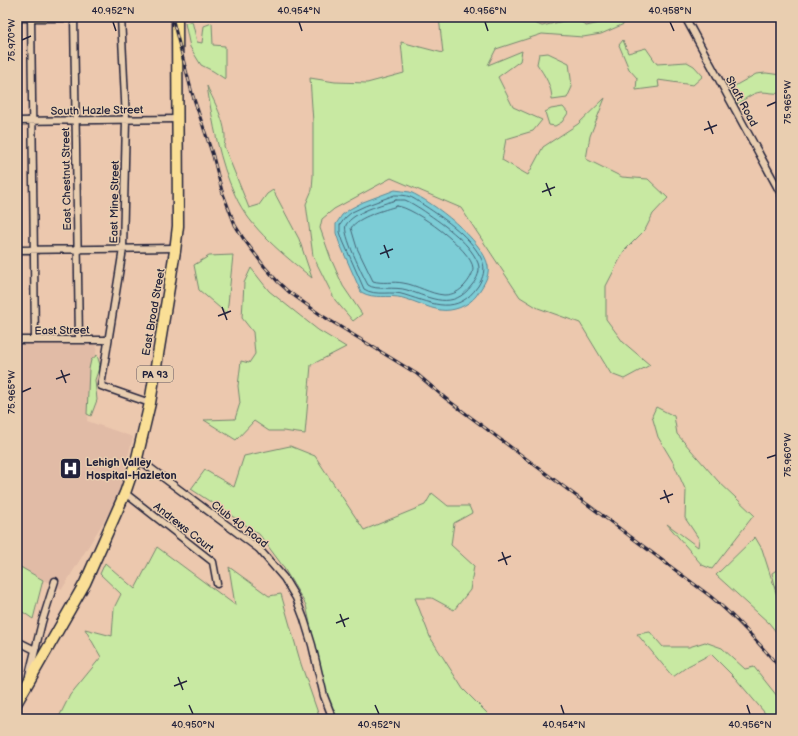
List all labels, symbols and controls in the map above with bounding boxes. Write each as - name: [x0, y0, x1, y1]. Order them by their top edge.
- text: 40.952°N: [91, 5, 135, 17]
- text: 40.954°N: [277, 5, 321, 17]
- text: 40.956°N: [463, 5, 507, 17]
- text: 40.958°N: [648, 5, 692, 17]
- text: 75.970°W: [6, 19, 18, 61]
- street label: Shaft Road: [723, 74, 760, 129]
- text: 75.965°W: [782, 80, 794, 124]
- street label: South Hazle Street: [51, 103, 144, 118]
- street label: East Chestnut Street: [59, 127, 74, 231]
- street label: East Mine Street: [107, 160, 122, 244]
- street label: East Broad Street: [139, 267, 168, 357]
- street label: East Street: [34, 324, 90, 337]
- road number: PA 93: [137, 366, 173, 382]
- text: 75.965°W: [6, 370, 18, 414]
- text: 75.960°W: [782, 433, 794, 477]
- hospital icon: Lehigh Valley Hospital-Hazleton: [58, 455, 84, 481]
- place label: Lehigh Valley Hospital-Hazleton: [86, 456, 177, 482]
- street label: Club 40 Road: [209, 498, 271, 551]
- street label: Andrews Court: [151, 500, 217, 555]
- text: 40.950°N: [171, 719, 215, 731]
- text: 40.952°N: [357, 719, 401, 731]
- text: 40.954°N: [542, 719, 586, 731]
- text: 40.956°N: [728, 719, 772, 731]

